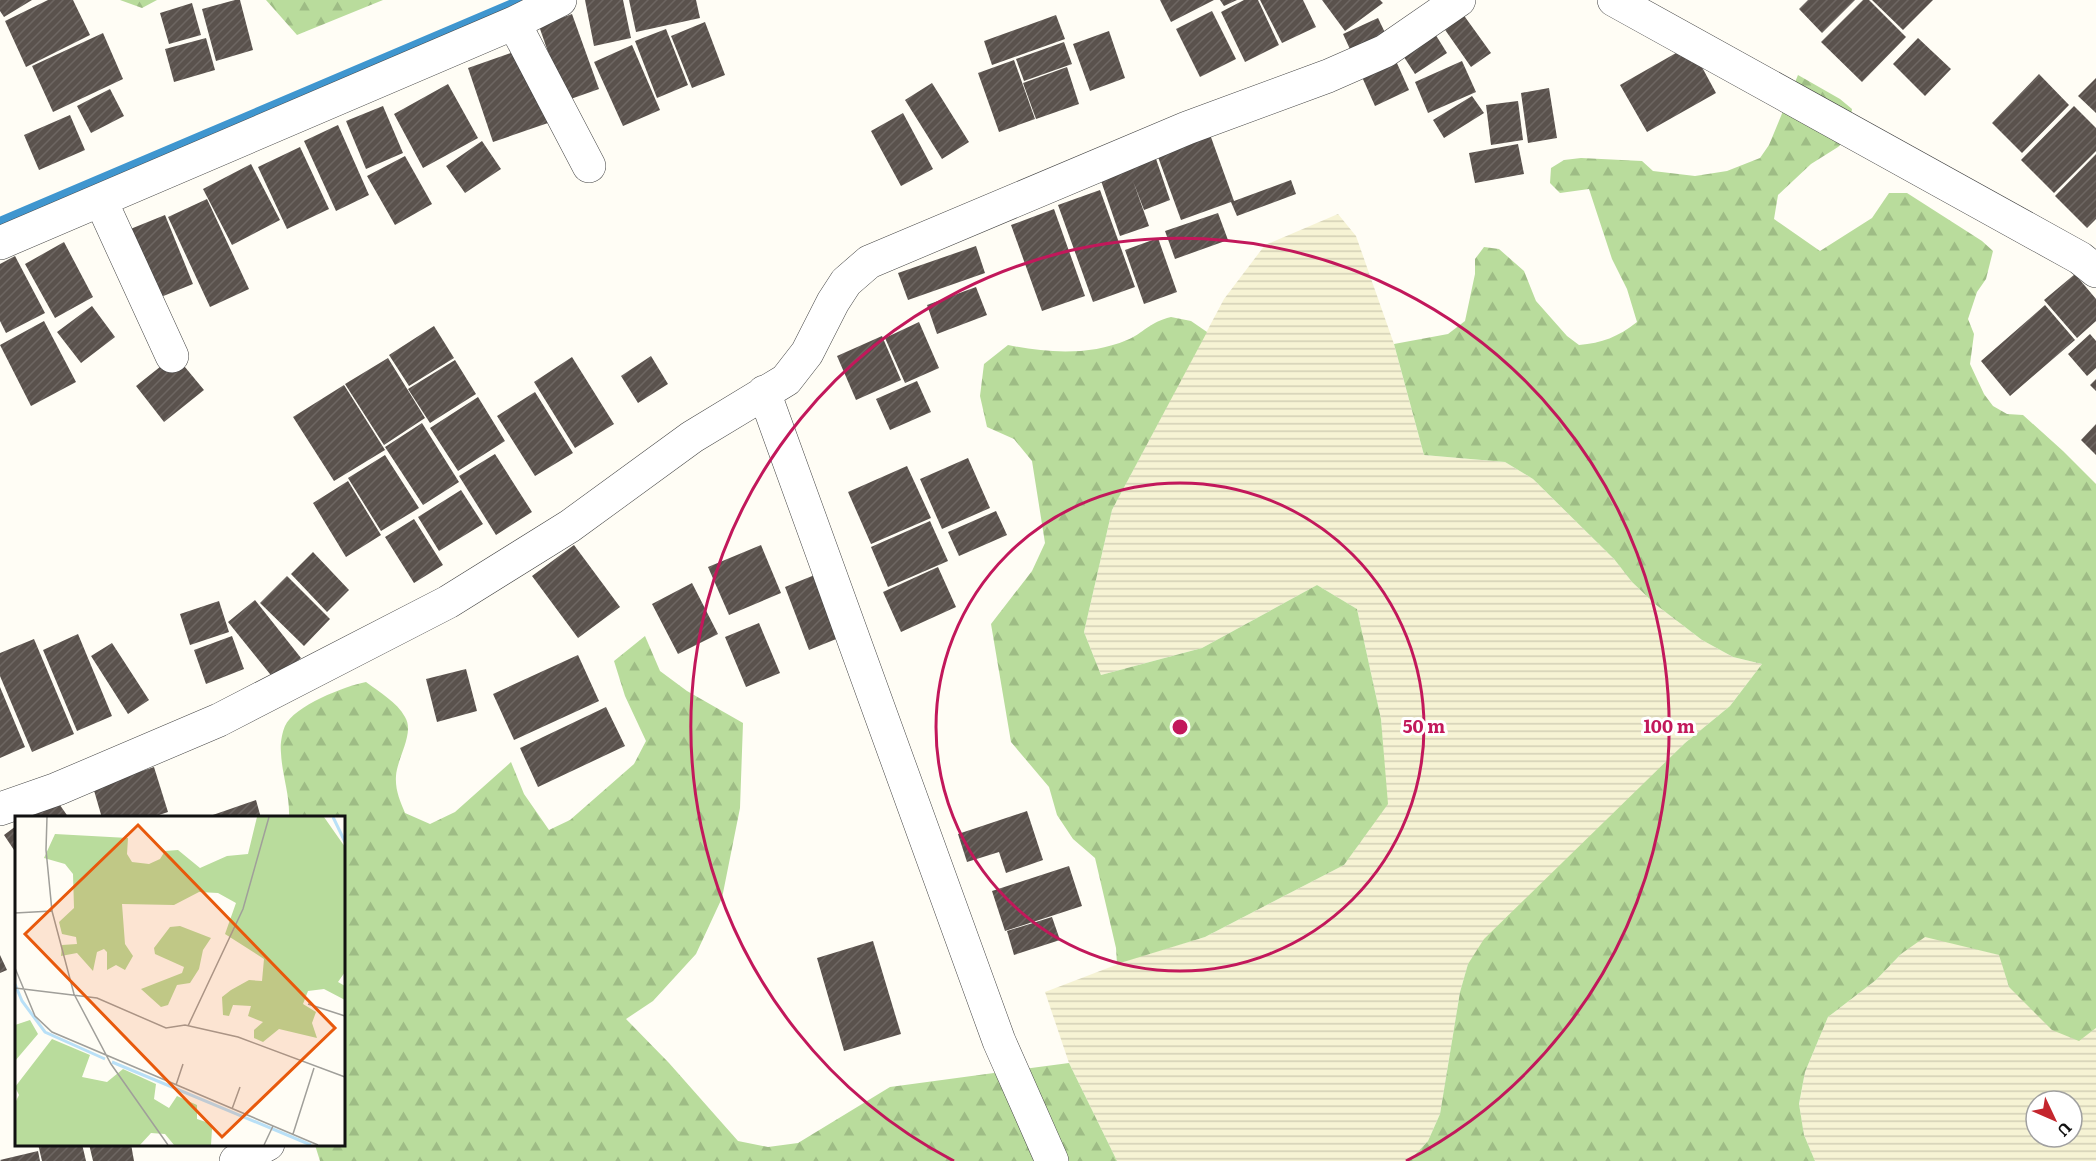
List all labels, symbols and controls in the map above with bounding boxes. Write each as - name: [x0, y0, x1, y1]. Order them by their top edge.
- text: 50 m: [1403, 712, 1445, 739]
- text: 100 m: [1643, 712, 1695, 739]
- centre of rings: [1170, 717, 1190, 737]
- inset map: [15, 816, 345, 1146]
- north arrow: [2024, 1089, 2084, 1149]
- text: U: [2052, 1117, 2079, 1143]

